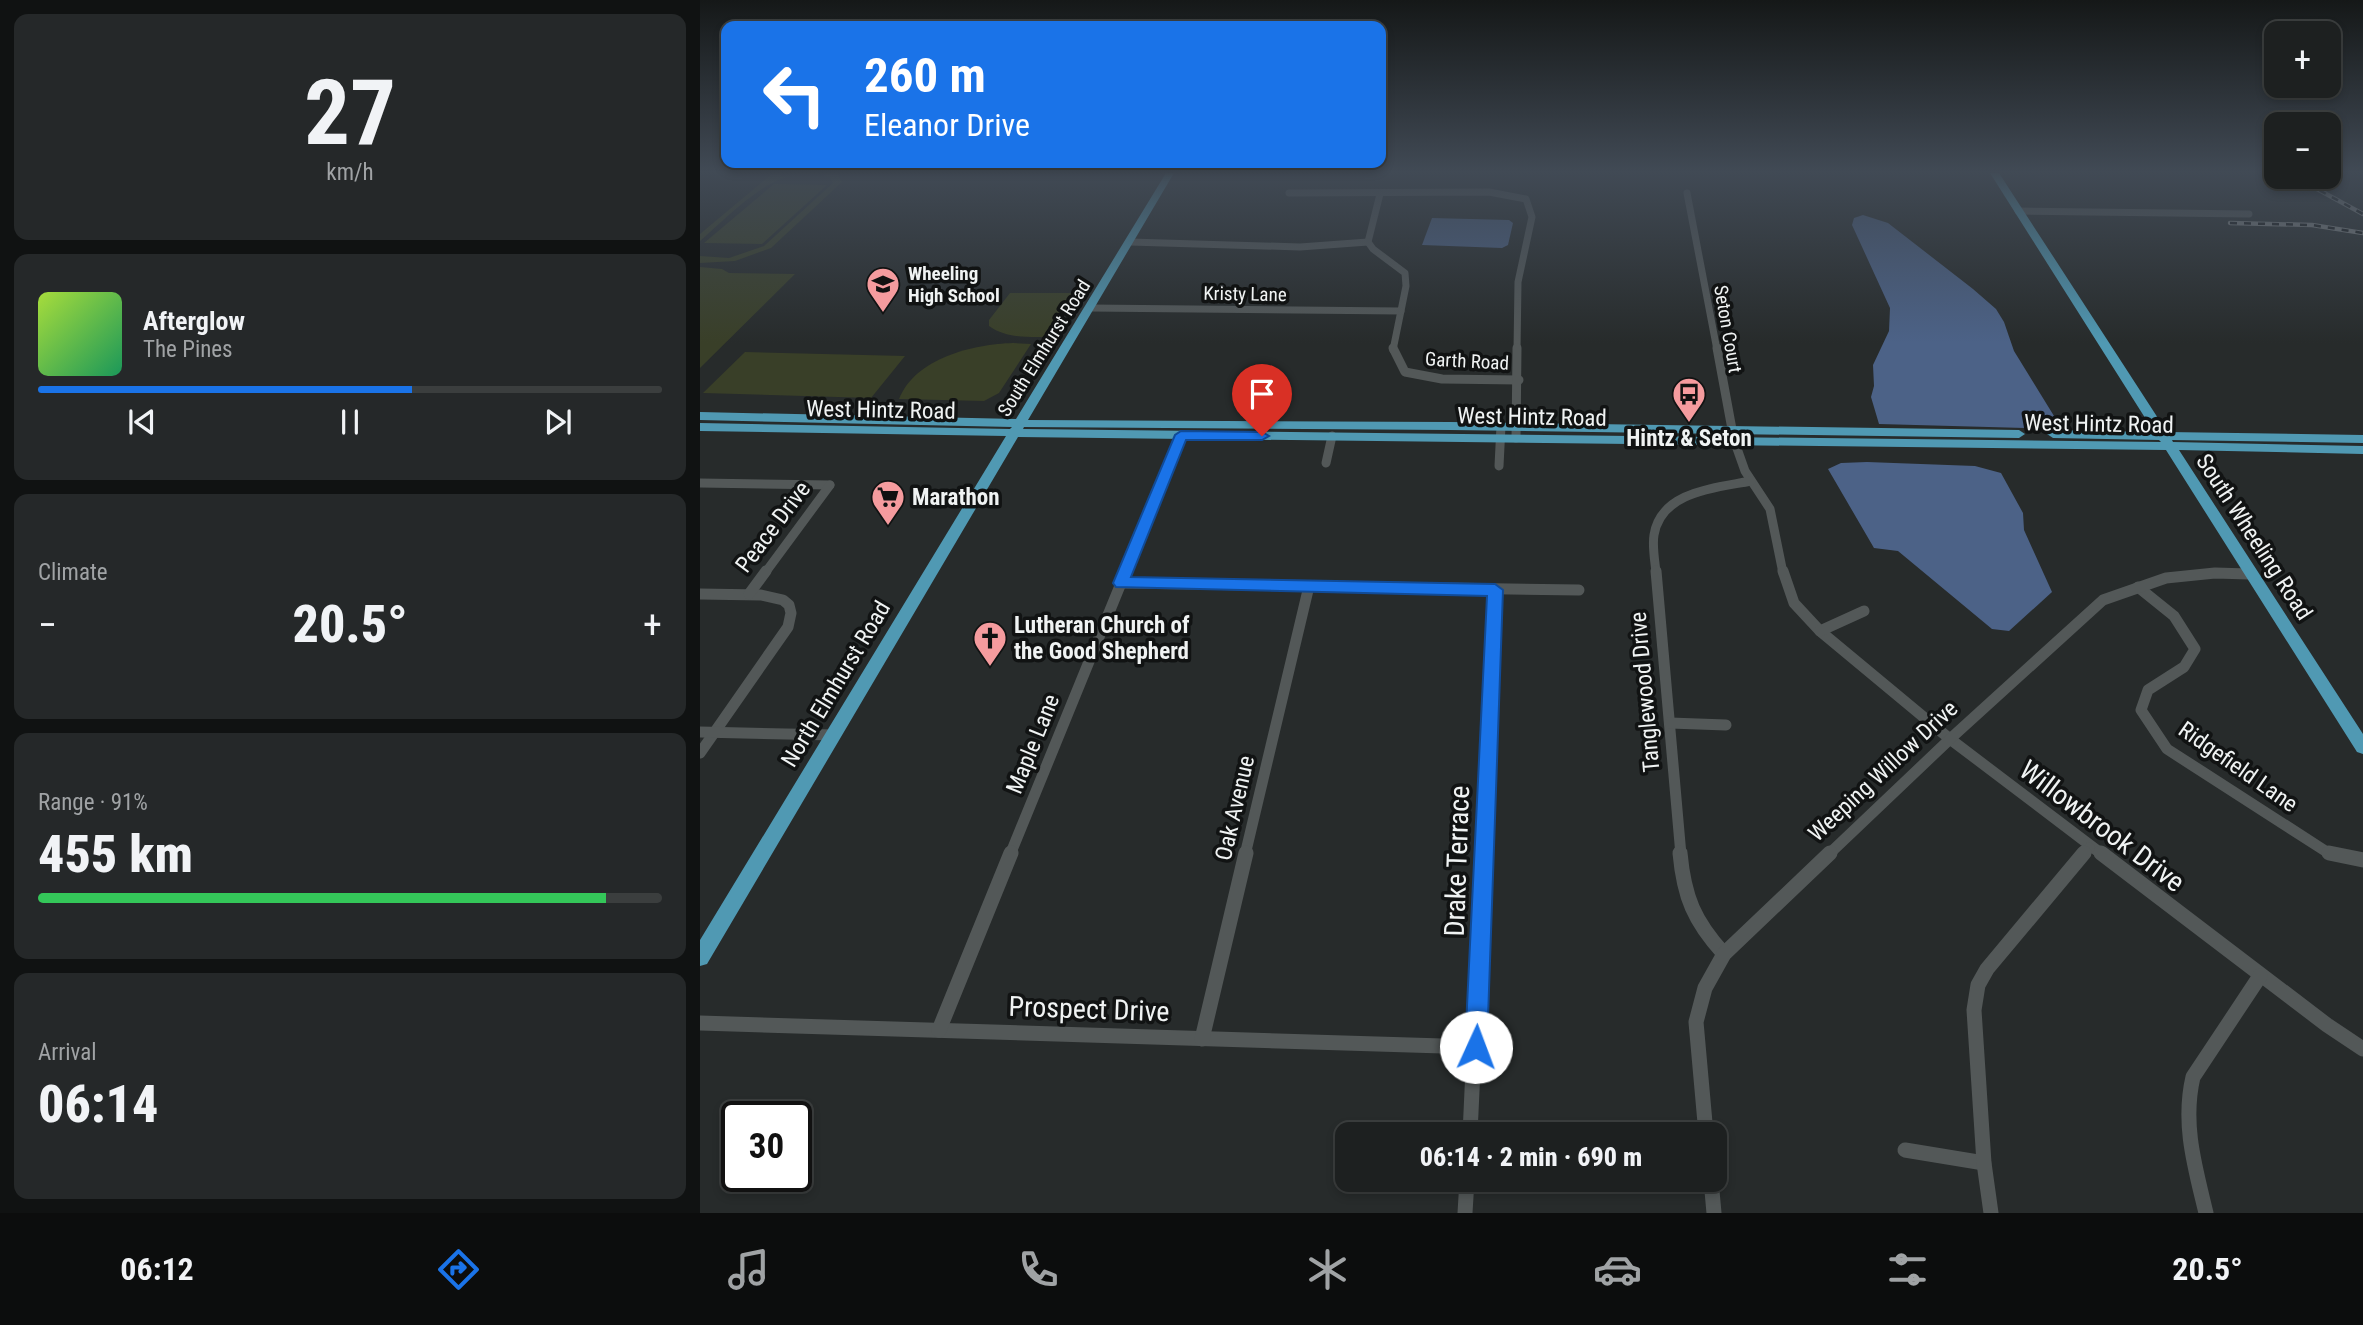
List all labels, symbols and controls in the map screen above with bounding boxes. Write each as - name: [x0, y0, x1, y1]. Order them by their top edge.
- map controls: [2264, 21, 2341, 189]
- button: +: [2264, 21, 2341, 98]
- text: 260 m: [864, 47, 986, 104]
- icon: left: [749, 49, 840, 140]
- text: 27: [304, 60, 396, 166]
- text: Eleanor Drive: [864, 106, 1030, 144]
- button: −: [2264, 112, 2341, 189]
- text: km/h: [326, 159, 374, 186]
- place label: Wheeling High School: [908, 262, 1000, 307]
- school or university icon: Wheeling High School: [864, 265, 902, 314]
- street label: South Elmhurst Road: [993, 275, 1095, 421]
- street label: Kristy Lane: [1203, 282, 1287, 306]
- street label: Seton Court: [1709, 283, 1747, 375]
- text: Afterglow: [143, 306, 245, 336]
- text: The Pines: [143, 336, 233, 363]
- street label: Garth Road: [1425, 347, 1509, 375]
- pin: [1232, 364, 1292, 436]
- icon: arrive: [1243, 375, 1281, 413]
- bus stop icon: Hintz & Seton: [1670, 375, 1708, 424]
- street label: West Hintz Road: [806, 395, 956, 425]
- street label: West Hintz Road: [1457, 402, 1607, 432]
- icon: previous: [123, 403, 161, 441]
- icon: pause: [331, 403, 369, 441]
- icon: next: [539, 403, 577, 441]
- street label: West Hintz Road: [2024, 409, 2174, 439]
- place label: Hintz & Seton: [1626, 425, 1752, 452]
- street label: South Wheeling Road: [2190, 449, 2318, 625]
- street label: Peace Drive: [730, 476, 816, 578]
- supermarket icon: Marathon: [869, 478, 907, 527]
- place label: Marathon: [912, 484, 1000, 511]
- text: Climate: [38, 559, 108, 586]
- text: 20.5°: [292, 594, 408, 655]
- street label: North Elmhurst Road: [776, 596, 896, 772]
- text: −: [38, 603, 57, 647]
- text: +: [643, 603, 662, 647]
- street label: Tanglewood Drive: [1625, 611, 1665, 773]
- place label: Lutheran Church of the Good Shepherd: [1014, 612, 1190, 665]
- church icon: Lutheran Church of the Good Shepherd: [971, 619, 1009, 668]
- street label: Maple Lane: [1001, 690, 1065, 798]
- street label: Weeping Willow Drive: [1803, 695, 1963, 847]
- street label: Ridgefield Lane: [2173, 716, 2303, 818]
- street label: Oak Avenue: [1210, 753, 1260, 863]
- street label: Willowbrook Drive: [2013, 753, 2191, 899]
- street label: Drake Terrace: [1438, 785, 1476, 937]
- text: Range · 91%: [38, 789, 148, 816]
- text: 455 km: [38, 824, 193, 885]
- street label: Prospect Drive: [1008, 990, 1170, 1028]
- position arrow: [1439, 1010, 1513, 1084]
- text: Arrival: [38, 1039, 97, 1066]
- text: 06:14: [38, 1074, 158, 1135]
- speed limit sign: 30: [721, 1101, 812, 1192]
- text: 06:14 · 2 min · 690 m: [1420, 1142, 1642, 1172]
- icon: directions: [434, 1245, 483, 1294]
- icon: music: [724, 1245, 773, 1294]
- icon: phone: [1014, 1245, 1063, 1294]
- icon: climate: [1303, 1245, 1352, 1294]
- icon: car: [1593, 1245, 1642, 1294]
- icon: filters: [1883, 1245, 1932, 1294]
- text: 06:12: [120, 1250, 194, 1288]
- text: 20.5°: [2172, 1250, 2243, 1288]

